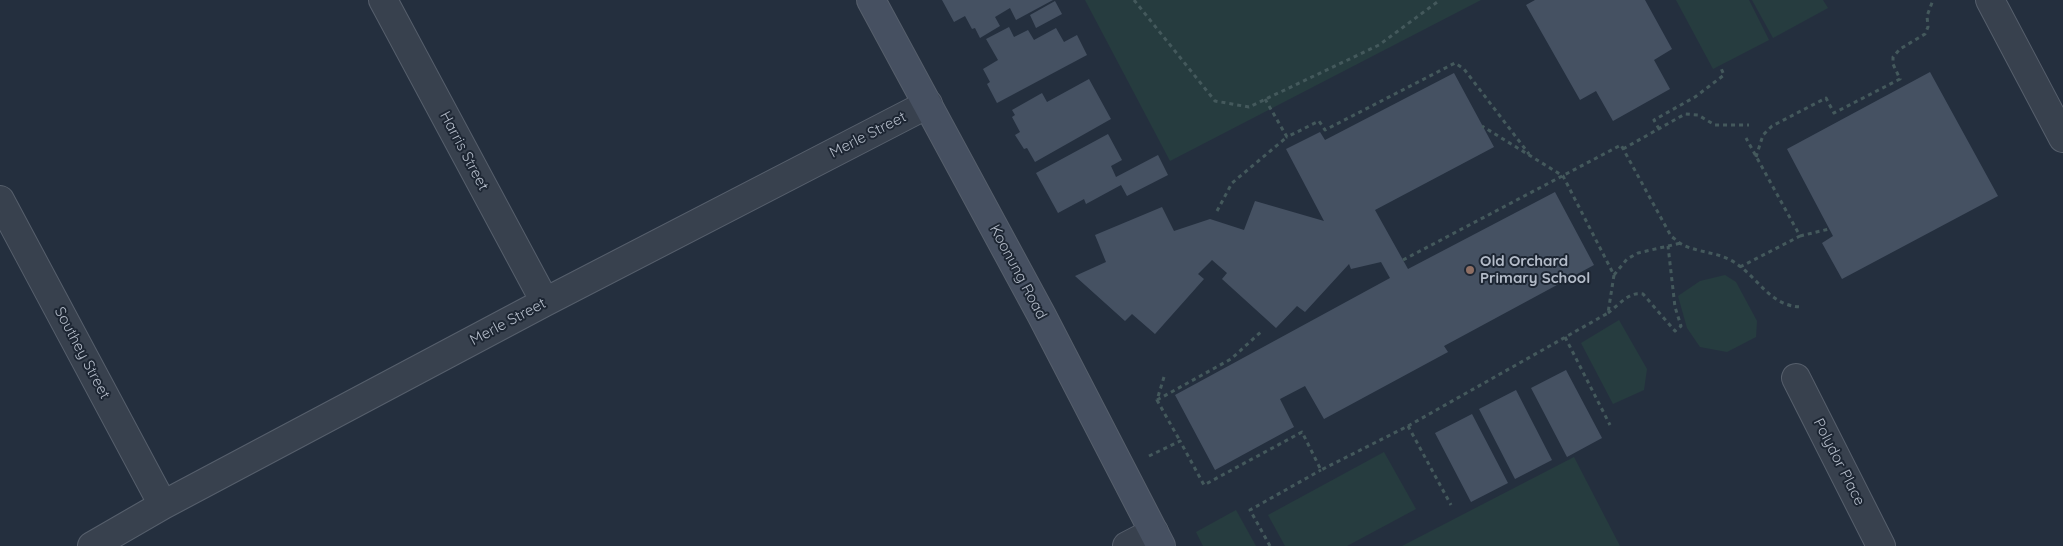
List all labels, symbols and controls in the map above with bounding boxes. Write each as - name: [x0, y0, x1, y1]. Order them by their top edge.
- street label: Harris Street: [436, 108, 492, 194]
- street label: Merle Street: [827, 108, 909, 162]
- street label: Koonung Road: [986, 222, 1050, 322]
- place label: Old Orchard Primary School: [1480, 252, 1590, 287]
- marker: Old Orchard Primary School: [1464, 264, 1476, 276]
- street label: Merle Street: [467, 294, 549, 350]
- street label: Southey Street: [50, 304, 114, 402]
- street label: Polydor Place: [1809, 415, 1869, 509]

